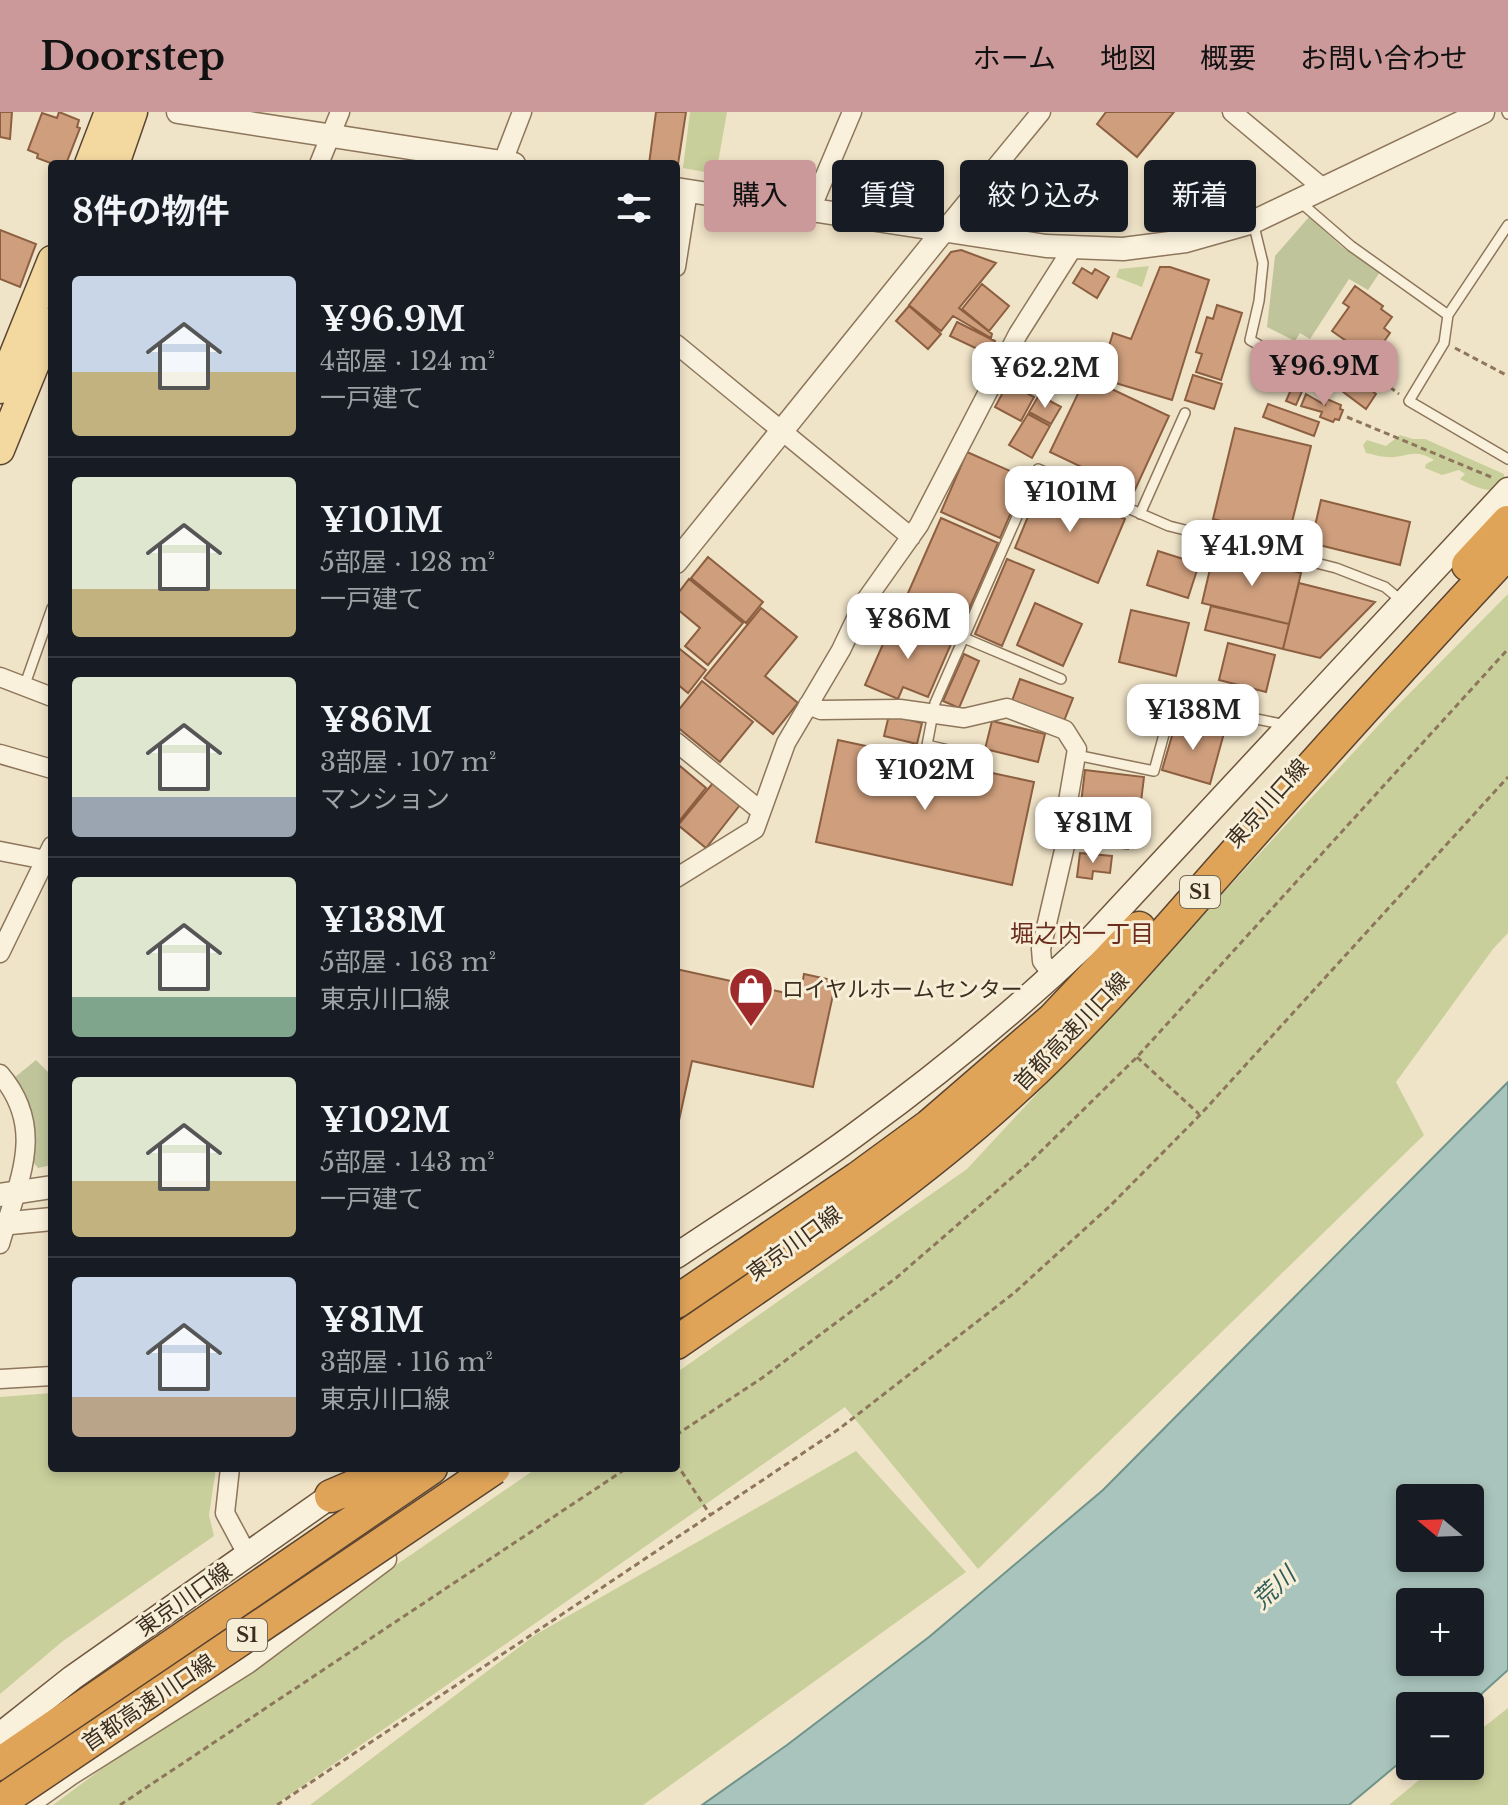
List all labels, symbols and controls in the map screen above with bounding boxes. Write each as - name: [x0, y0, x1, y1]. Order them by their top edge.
- text: Doorstep: [40, 33, 225, 80]
- text: ホーム: [973, 41, 1056, 76]
- text: 地図: [1100, 41, 1156, 76]
- text: 概要: [1200, 41, 1256, 76]
- text: お問い合わせ: [1300, 41, 1468, 76]
- chip: 購入: [704, 160, 816, 232]
- chip: 賃貸: [832, 160, 944, 232]
- chip: 絞り込み: [960, 160, 1128, 232]
- chip: 新着: [1144, 160, 1256, 232]
- icon: filters: [612, 186, 656, 230]
- text: 8件の物件: [72, 190, 230, 232]
- text: ¥96.9M: [320, 298, 465, 340]
- icon: home: [136, 308, 232, 404]
- pin: ¥96.9M: [1259, 340, 1389, 408]
- pin: ¥62.2M: [980, 342, 1110, 410]
- text: 4部屋 · 124 m²: [320, 345, 495, 377]
- text: ¥96.9M: [1268, 350, 1380, 382]
- text: ¥62.2M: [990, 352, 1100, 384]
- text: 一戸建て: [320, 382, 424, 414]
- pin: ¥101M: [1014, 466, 1126, 534]
- text: ¥101M: [1023, 476, 1117, 508]
- text: ¥101M: [320, 499, 443, 541]
- icon: home: [136, 509, 232, 605]
- pin: ¥41.9M: [1187, 520, 1317, 588]
- text: ¥41.9M: [1200, 530, 1304, 562]
- text: 5部屋 · 128 m²: [320, 546, 495, 578]
- text: 一戸建て: [320, 583, 424, 615]
- pin: ¥86M: [861, 593, 955, 661]
- text: ¥86M: [865, 603, 951, 635]
- pin: ¥138M: [1137, 684, 1249, 752]
- text: ¥138M: [1145, 694, 1241, 726]
- text: ¥86M: [320, 699, 432, 741]
- icon: home: [136, 709, 232, 805]
- pin: ¥102M: [869, 744, 981, 812]
- text: 3部屋 · 107 m²: [320, 746, 496, 778]
- street label: 東京川口線: [1221, 753, 1314, 853]
- text: ¥102M: [875, 754, 975, 786]
- text: マンション: [320, 783, 450, 815]
- pin: ¥81M: [1046, 797, 1140, 865]
- text: ¥81M: [1053, 807, 1133, 839]
- road number: S1: [1180, 876, 1220, 908]
- text: ¥138M: [320, 899, 446, 941]
- icon: home: [136, 909, 232, 1005]
- district label: 堀之内一丁目: [1010, 919, 1154, 948]
- text: 5部屋 · 163 m²: [320, 946, 496, 978]
- shop icon: ロイヤルホームセンター: [727, 965, 775, 1028]
- street label: 首都高速川口線: [1008, 967, 1135, 1096]
- place label: ロイヤルホームセンター: [782, 976, 1023, 1003]
- text: 東京川口線: [320, 983, 450, 1015]
- text: ¥102M: [320, 1099, 451, 1141]
- icon: home: [136, 1109, 232, 1205]
- text: 5部屋 · 143 m²: [320, 1146, 495, 1178]
- text: 一戸建て: [320, 1183, 424, 1215]
- street label: 東京川口線: [742, 1200, 847, 1287]
- text: ¥81M: [320, 1299, 424, 1341]
- icon: home: [136, 1309, 232, 1405]
- text: 3部屋 · 116 m²: [320, 1346, 493, 1378]
- text: 東京川口線: [320, 1383, 450, 1415]
- north arrow: [1396, 1484, 1484, 1572]
- map controls: [1396, 1484, 1484, 1780]
- street label: 東京川口線: [131, 1557, 237, 1642]
- water label: 荒川: [1246, 1559, 1303, 1615]
- button: +: [1396, 1588, 1484, 1676]
- road number: S1: [227, 1619, 267, 1651]
- street label: 首都高速川口線: [77, 1648, 220, 1757]
- button: −: [1396, 1692, 1484, 1780]

